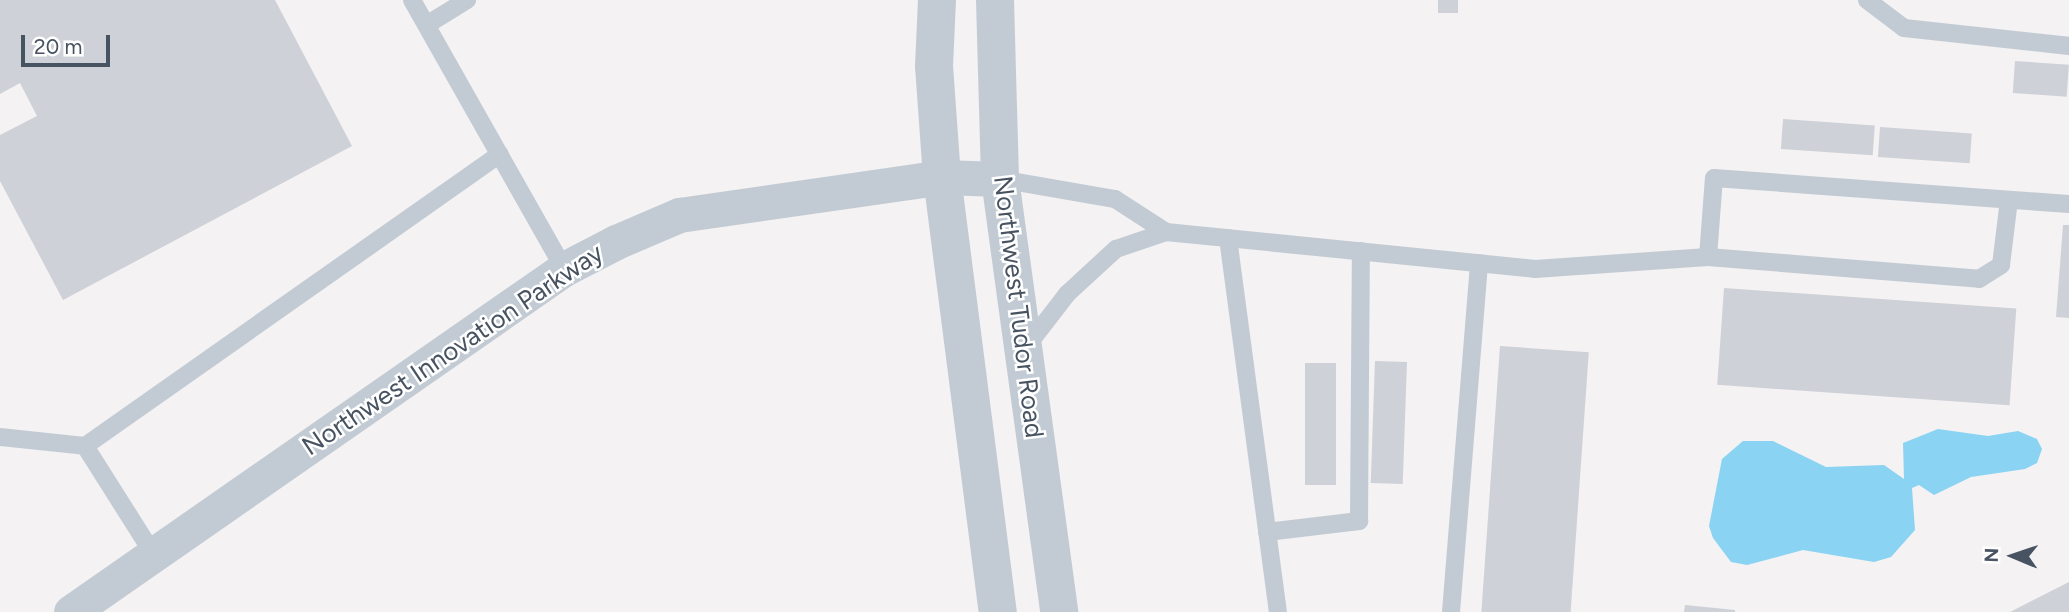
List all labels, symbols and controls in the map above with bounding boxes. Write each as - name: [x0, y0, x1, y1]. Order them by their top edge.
- scale bar: [24, 21, 114, 65]
- text: 20 m: [34, 34, 82, 59]
- street label: Northwest Tudor Road: [986, 174, 1050, 440]
- street label: Northwest Innovation Parkway: [297, 237, 609, 463]
- north arrow: [1978, 521, 2048, 591]
- text: N: [1980, 548, 2003, 563]

